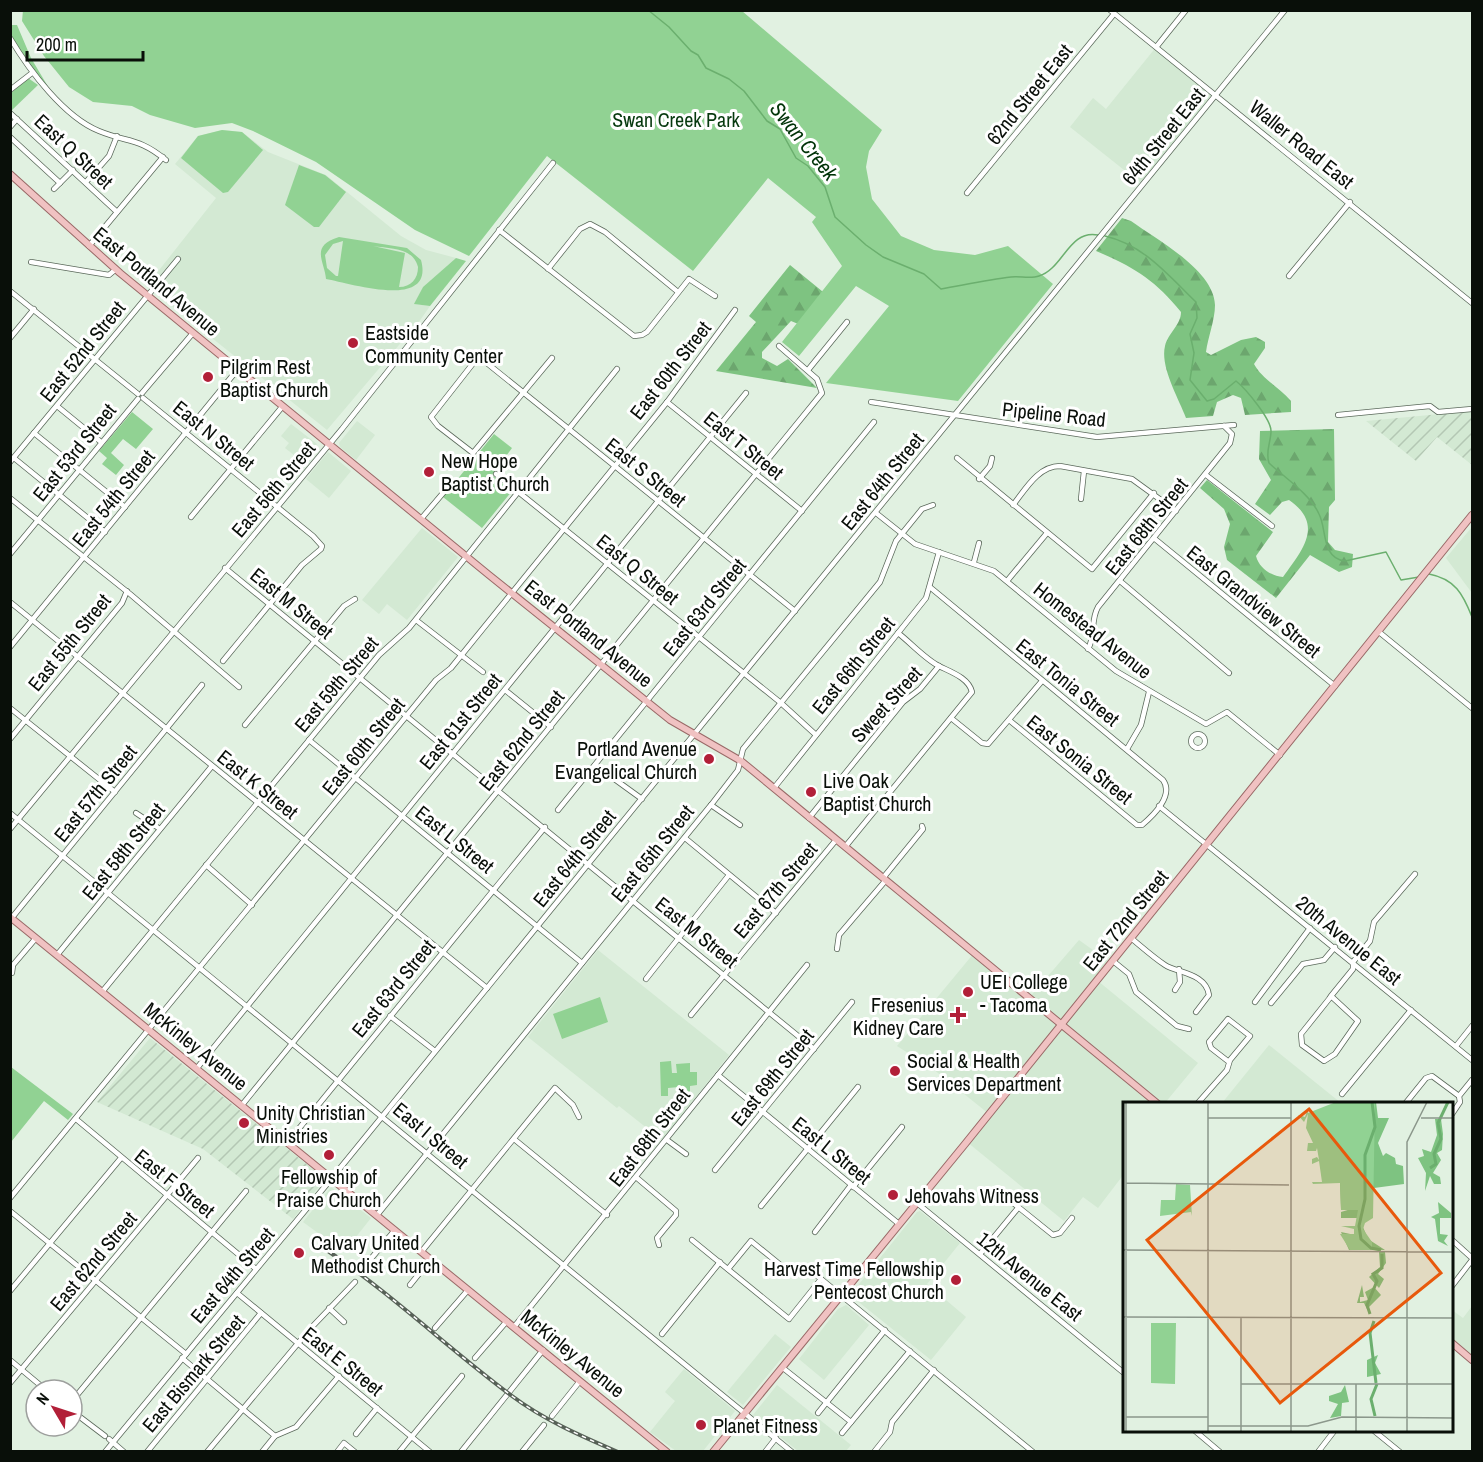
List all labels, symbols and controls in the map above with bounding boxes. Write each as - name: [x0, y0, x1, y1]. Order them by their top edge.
- scale bar: [27, 24, 142, 62]
- text: 200 m: [36, 32, 77, 57]
- street label: 62nd Street East: [980, 38, 1078, 150]
- street label: 64th Street East: [1115, 81, 1211, 190]
- street label: Waller Road East: [1244, 94, 1360, 195]
- water label: Swan Creek: [763, 95, 846, 188]
- park label: Swan Creek Park: [612, 106, 741, 133]
- street label: East Q Street: [29, 108, 120, 195]
- street label: East Portland Avenue: [88, 220, 226, 342]
- street label: East 52nd Street: [33, 295, 131, 407]
- street label: East 60th Street: [623, 315, 717, 425]
- place label: Eastside Community Center: [365, 319, 503, 369]
- marker: Eastside Community Center: [346, 336, 360, 350]
- place label: Pilgrim Rest Baptist Church: [220, 353, 328, 403]
- marker: Pilgrim Rest Baptist Church: [201, 370, 215, 384]
- street label: East N Street: [168, 394, 261, 476]
- street label: Pipeline Road: [1001, 395, 1107, 433]
- street label: East 53rd Street: [26, 397, 122, 507]
- street label: East T Street: [699, 405, 790, 486]
- street label: East 64th Street: [834, 426, 930, 535]
- street label: East S Street: [600, 431, 692, 513]
- street label: East 56th Street: [225, 435, 321, 543]
- street label: East 54th Street: [65, 443, 161, 552]
- place label: New Hope Baptist Church: [441, 447, 549, 497]
- marker: New Hope Baptist Church: [422, 465, 436, 479]
- street label: East 68th Street: [1098, 471, 1194, 580]
- street label: East Q Street: [591, 528, 685, 611]
- street label: East Grandview Street: [1181, 539, 1327, 664]
- street label: East 63rd Street: [656, 552, 752, 662]
- street label: East M Street: [245, 561, 339, 645]
- street label: East Portland Avenue: [519, 573, 659, 693]
- street label: Homestead Avenue: [1028, 575, 1158, 685]
- street label: East 55th Street: [21, 587, 117, 696]
- street label: East 66th Street: [805, 610, 901, 719]
- street label: East 59th Street: [288, 630, 384, 738]
- street label: East Tonia Street: [1011, 632, 1126, 732]
- street label: Sweet Street: [845, 660, 928, 748]
- street label: East 61st Street: [413, 667, 507, 775]
- street label: East 62nd Street: [472, 684, 570, 796]
- street label: East 60th Street: [315, 691, 411, 800]
- street label: East Sonia Street: [1022, 708, 1139, 810]
- place label: Portland Avenue Evangelical Church: [555, 735, 697, 785]
- street label: East 57th Street: [47, 738, 143, 847]
- street label: East K Street: [212, 743, 304, 825]
- marker: Portland Avenue Evangelical Church: [702, 752, 716, 766]
- place label: Live Oak Baptist Church: [823, 767, 931, 817]
- marker: Live Oak Baptist Church: [804, 785, 818, 799]
- street label: East 58th Street: [75, 796, 171, 905]
- street label: East 65th Street: [604, 798, 700, 907]
- street label: East L Street: [410, 799, 500, 879]
- street label: East 64th Street: [526, 803, 622, 912]
- street label: East 67th Street: [727, 836, 823, 944]
- street label: East 72nd Street: [1076, 864, 1174, 976]
- street label: 20th Avenue East: [1291, 889, 1408, 991]
- street label: East M Street: [650, 890, 744, 974]
- street label: East 63rd Street: [345, 933, 441, 1043]
- place label: UEI College - Tacoma: [980, 968, 1068, 1018]
- marker: UEI College - Tacoma: [961, 985, 975, 999]
- place label: Fresenius Kidney Care: [853, 991, 944, 1041]
- street label: McKinley Avenue: [138, 996, 254, 1096]
- marker: Fresenius Kidney Care: [949, 1006, 967, 1024]
- street label: East 69th Street: [724, 1022, 820, 1131]
- place label: Social & Health Services Department: [907, 1047, 1061, 1097]
- marker: Social & Health Services Department: [888, 1064, 902, 1078]
- street label: East 68th Street: [602, 1082, 696, 1192]
- street label: East I Street: [388, 1096, 475, 1175]
- place label: Unity Christian Ministries: [256, 1099, 365, 1149]
- inset map: [1123, 1102, 1453, 1432]
- street label: East L Street: [787, 1110, 877, 1190]
- marker: Unity Christian Ministries: [237, 1116, 251, 1130]
- street label: East F Street: [129, 1142, 221, 1224]
- marker: Fellowship of Praise Church: [322, 1148, 336, 1162]
- place label: Fellowship of Praise Church: [277, 1163, 381, 1213]
- place label: Jehovahs Witness: [905, 1182, 1039, 1209]
- marker: Jehovahs Witness: [886, 1188, 900, 1202]
- street label: East 62nd Street: [43, 1205, 143, 1316]
- street label: East 64th Street: [184, 1221, 280, 1329]
- street label: 12th Avenue East: [972, 1225, 1089, 1327]
- place label: Calvary United Methodist Church: [311, 1229, 440, 1279]
- marker: Calvary United Methodist Church: [292, 1246, 306, 1260]
- place label: Harvest Time Fellowship Pentecost Church: [764, 1255, 944, 1305]
- marker: Harvest Time Fellowship Pentecost Church: [949, 1273, 963, 1287]
- street label: McKinley Avenue: [515, 1303, 631, 1403]
- street label: East Bismark Street: [136, 1308, 250, 1438]
- street label: East E Street: [297, 1320, 389, 1402]
- north arrow: [24, 1378, 84, 1438]
- text: N: [31, 1388, 54, 1409]
- place label: Planet Fitness: [713, 1412, 818, 1439]
- marker: Planet Fitness: [694, 1418, 708, 1432]

